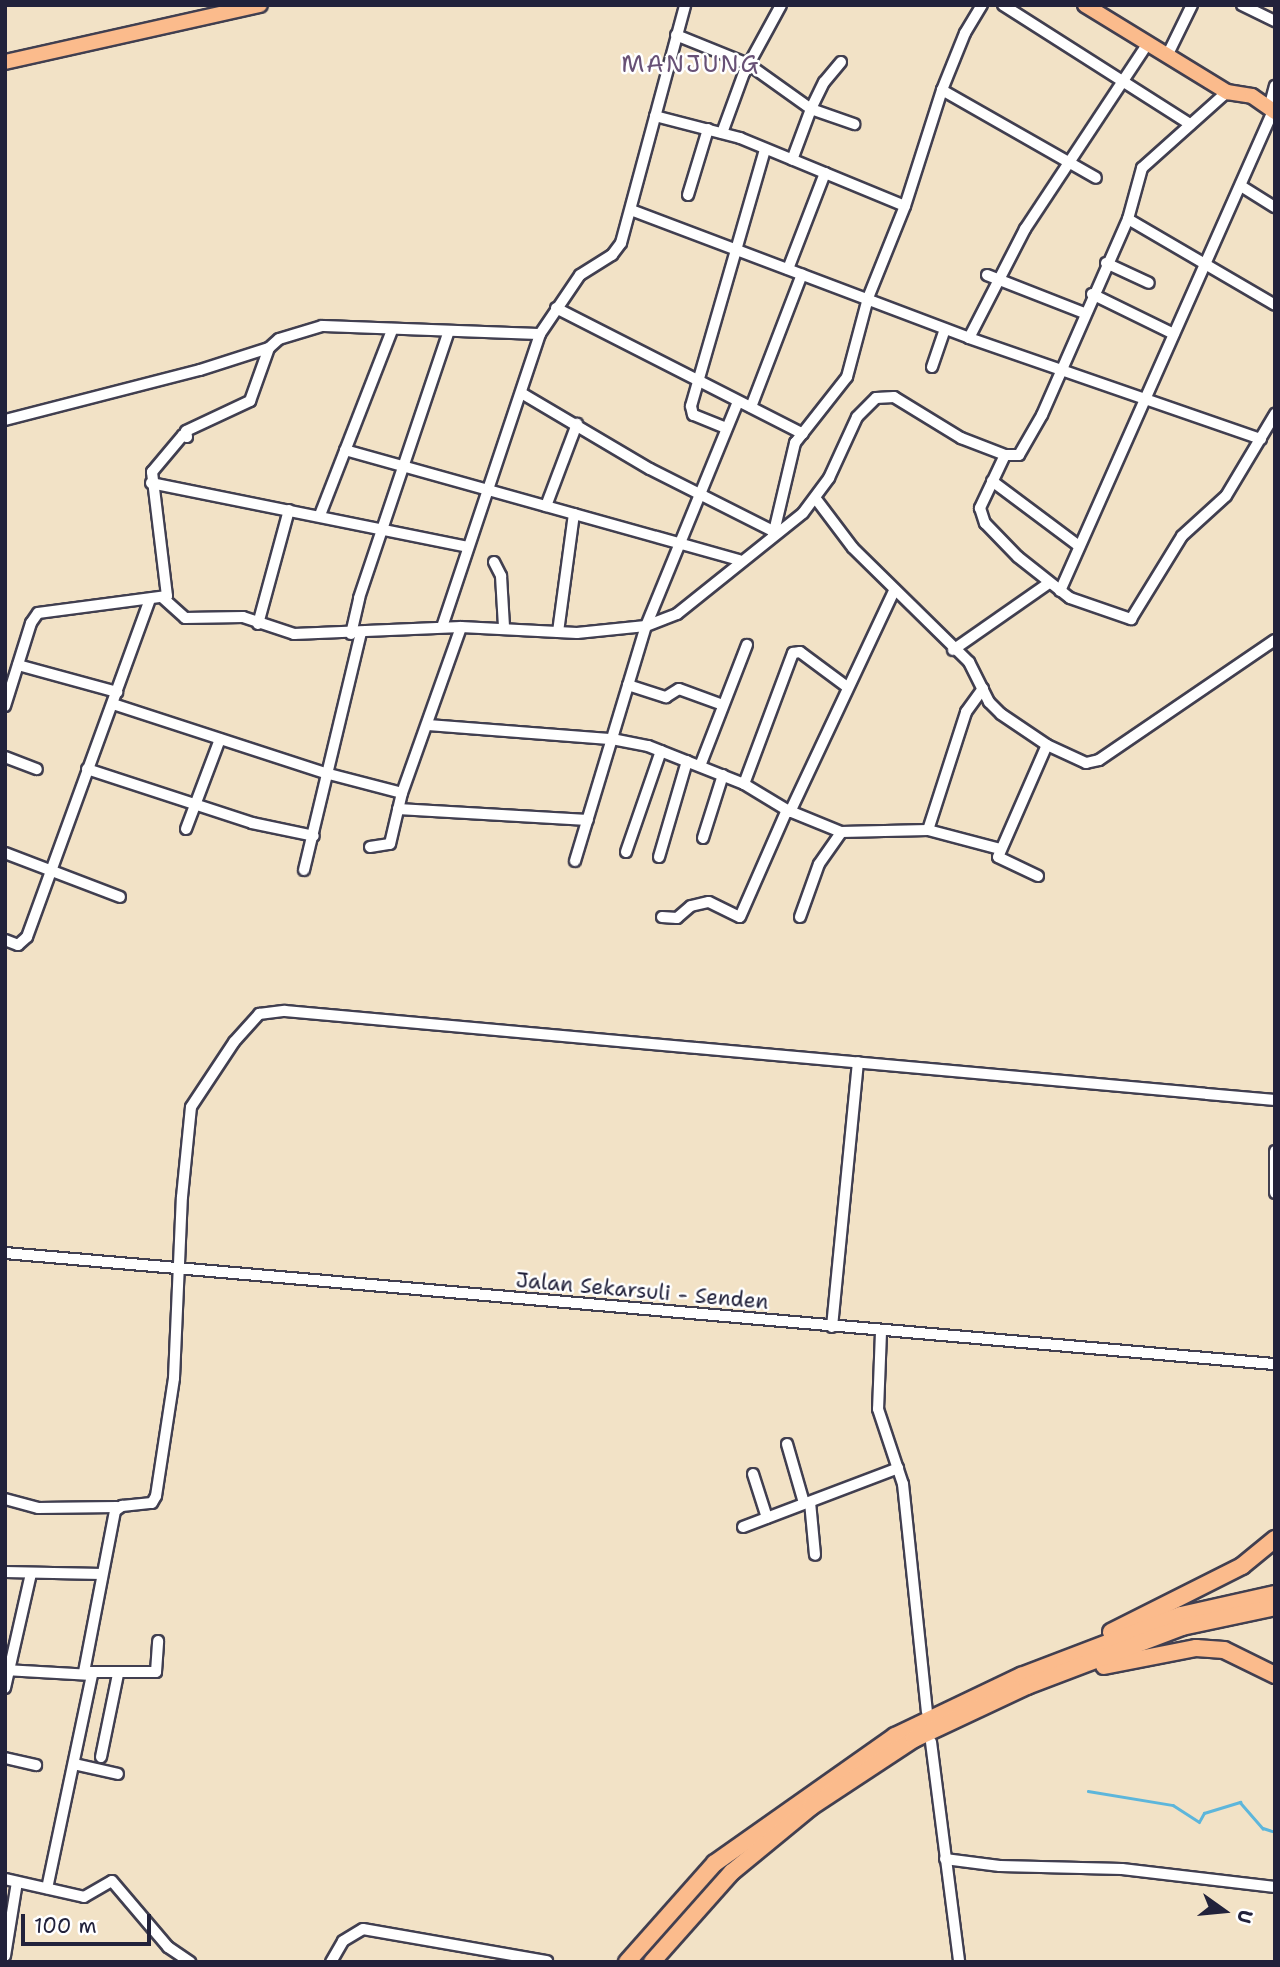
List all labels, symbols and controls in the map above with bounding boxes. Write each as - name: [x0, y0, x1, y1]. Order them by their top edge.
- district label: MANJUNG: [622, 51, 760, 79]
- street label: Jalan Sekarsuli - Senden: [515, 1267, 769, 1315]
- north arrow: [1189, 1876, 1259, 1946]
- scale bar: [24, 1900, 154, 1944]
- text: U: [1231, 1907, 1259, 1926]
- text: 100 m: [34, 1912, 97, 1940]

